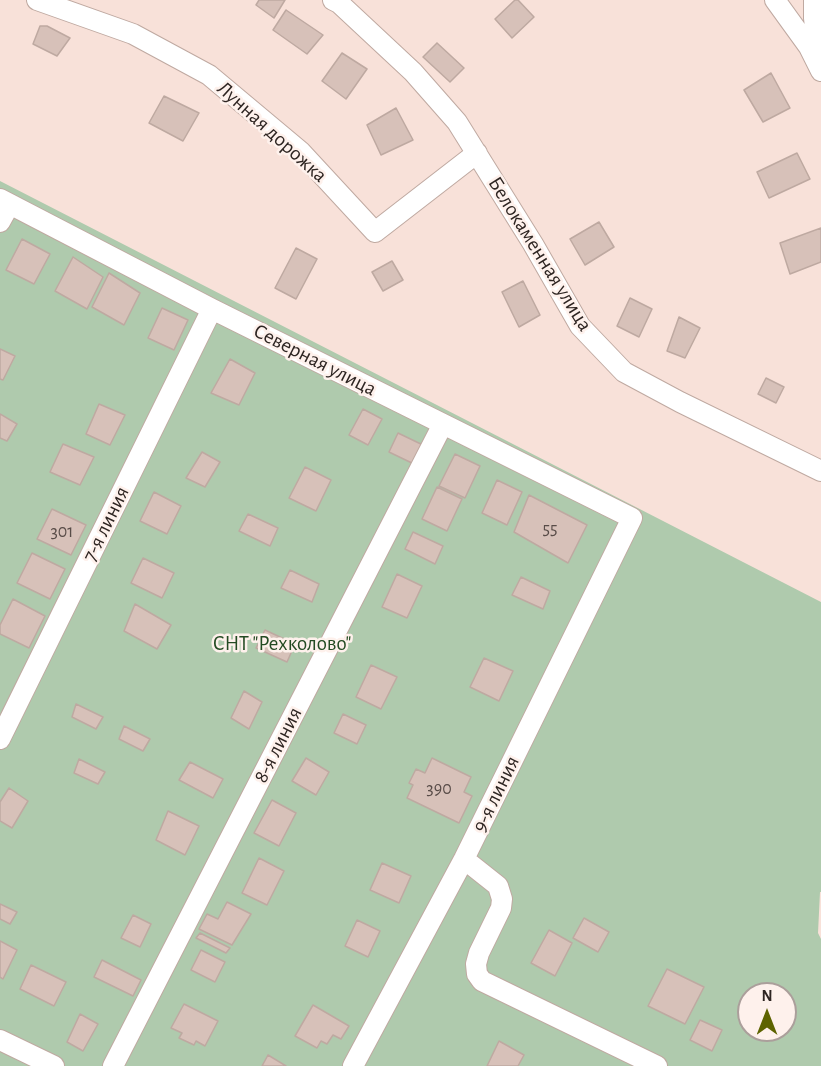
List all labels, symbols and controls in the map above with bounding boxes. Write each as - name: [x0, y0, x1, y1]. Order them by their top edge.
- street label: Лунная дорожка: [212, 76, 332, 188]
- street label: Белокаменная улица: [482, 172, 598, 336]
- street label: Северная улица: [249, 318, 381, 402]
- street label: 7-я линия: [77, 482, 135, 566]
- house number: 55: [542, 518, 558, 540]
- house number: 301: [50, 521, 74, 543]
- park label: СНТ "Рехколово": [213, 631, 351, 657]
- street label: 8-я линия: [248, 703, 308, 787]
- street label: 9-я линия: [467, 752, 525, 836]
- house number: 390: [426, 778, 452, 800]
- north arrow: [737, 982, 797, 1042]
- text: N: [761, 988, 773, 1004]

